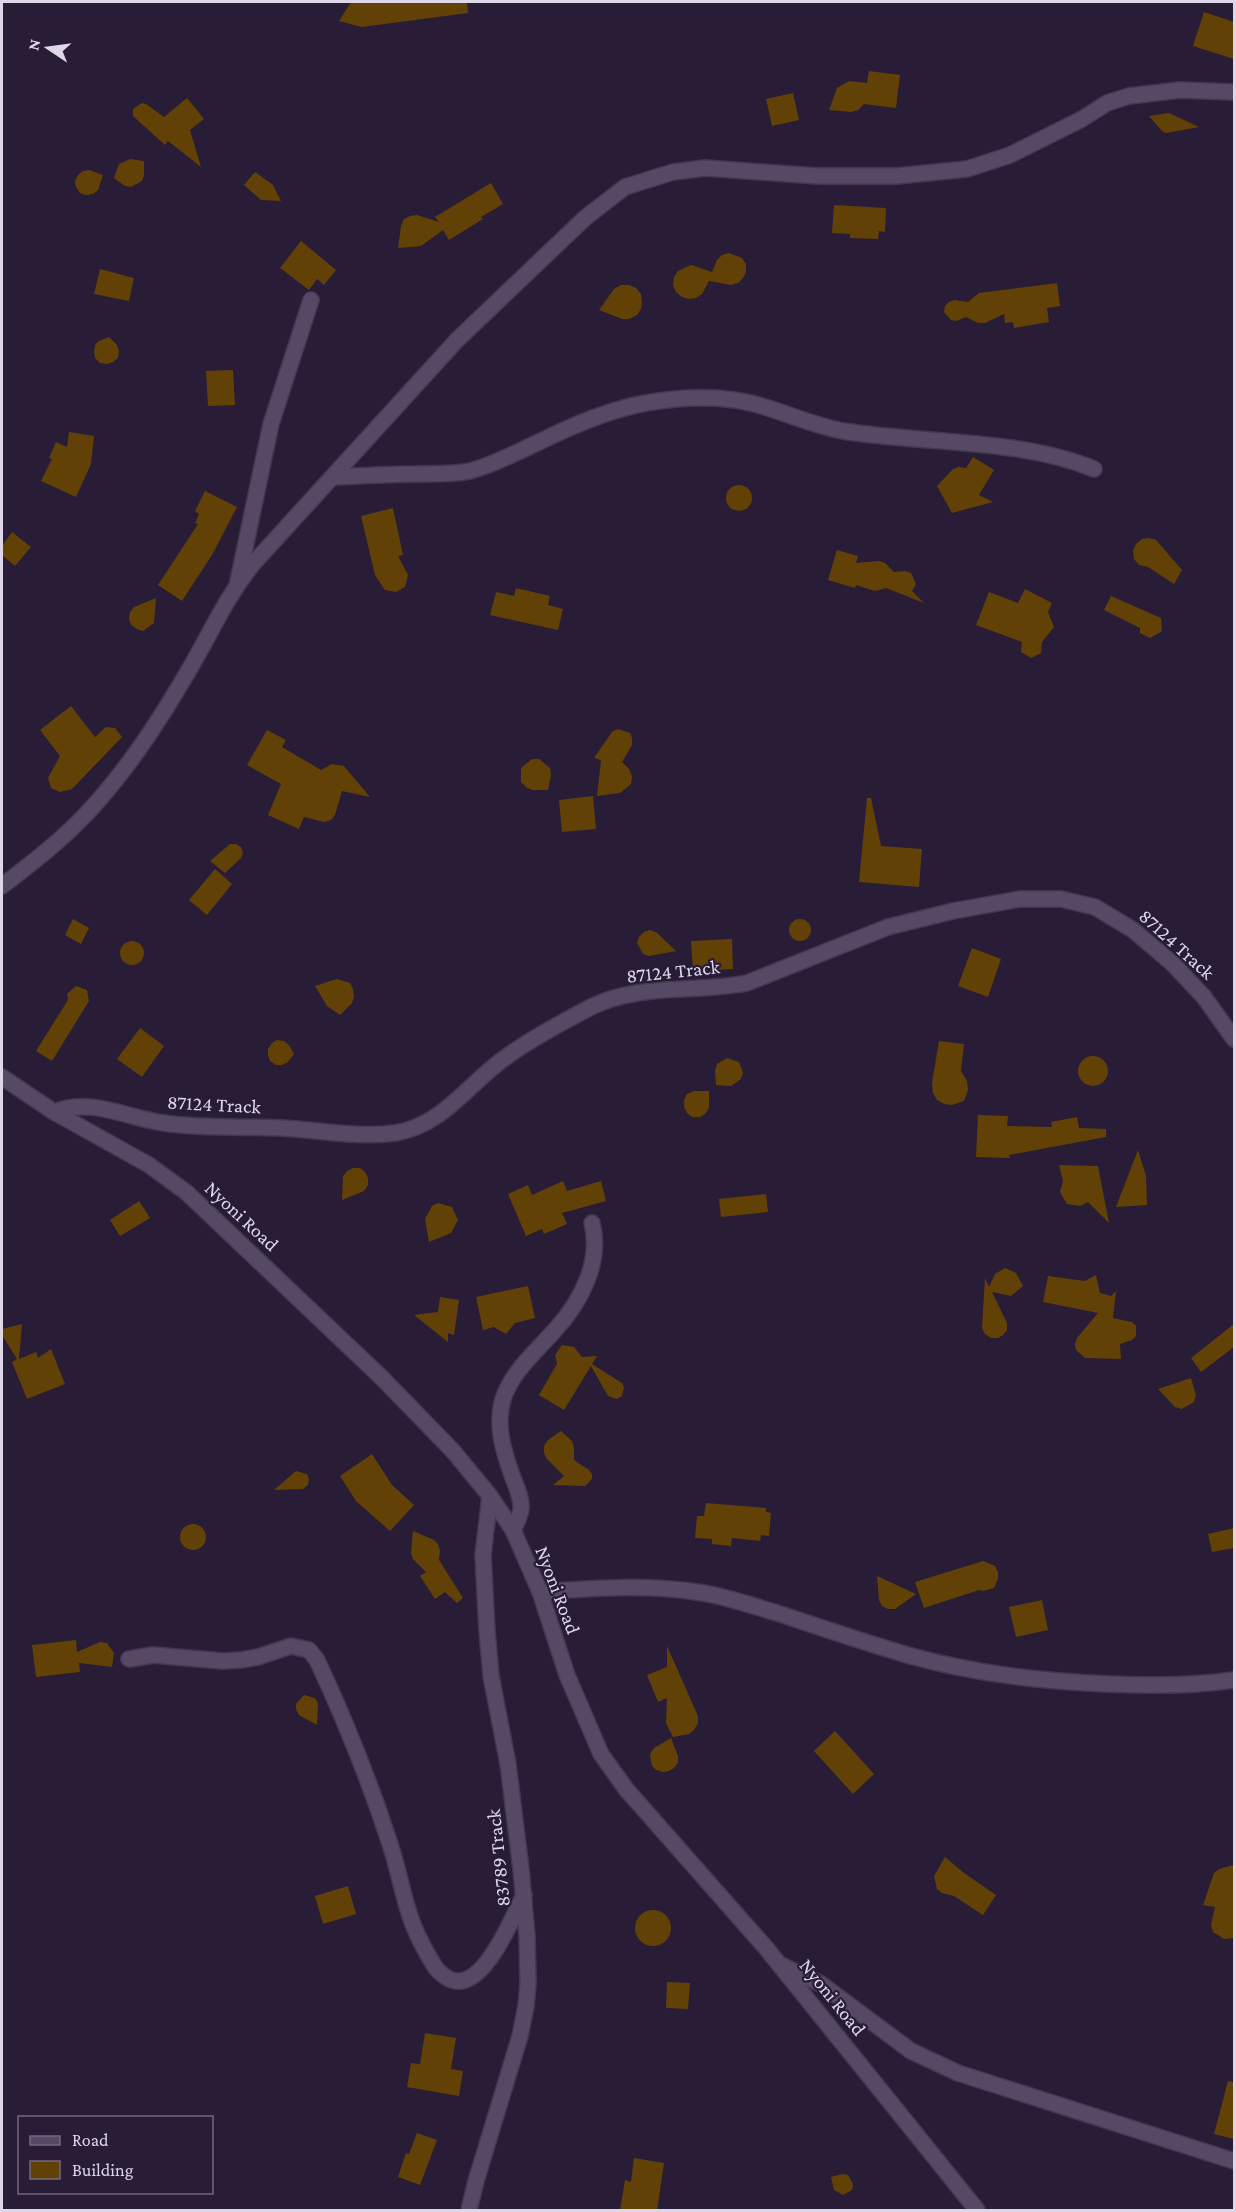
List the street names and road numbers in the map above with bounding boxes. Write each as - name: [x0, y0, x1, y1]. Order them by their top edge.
- street label: 87124 Track: [1135, 904, 1220, 984]
- street label: 87124 Track: [625, 955, 721, 987]
- street label: 87124 Track: [167, 1091, 262, 1117]
- street label: Nyoni Road: [200, 1177, 284, 1257]
- street label: Nyoni Road: [530, 1543, 585, 1638]
- street label: 83789 Track: [482, 1808, 514, 1908]
- street label: Nyoni Road: [795, 1954, 871, 2041]

